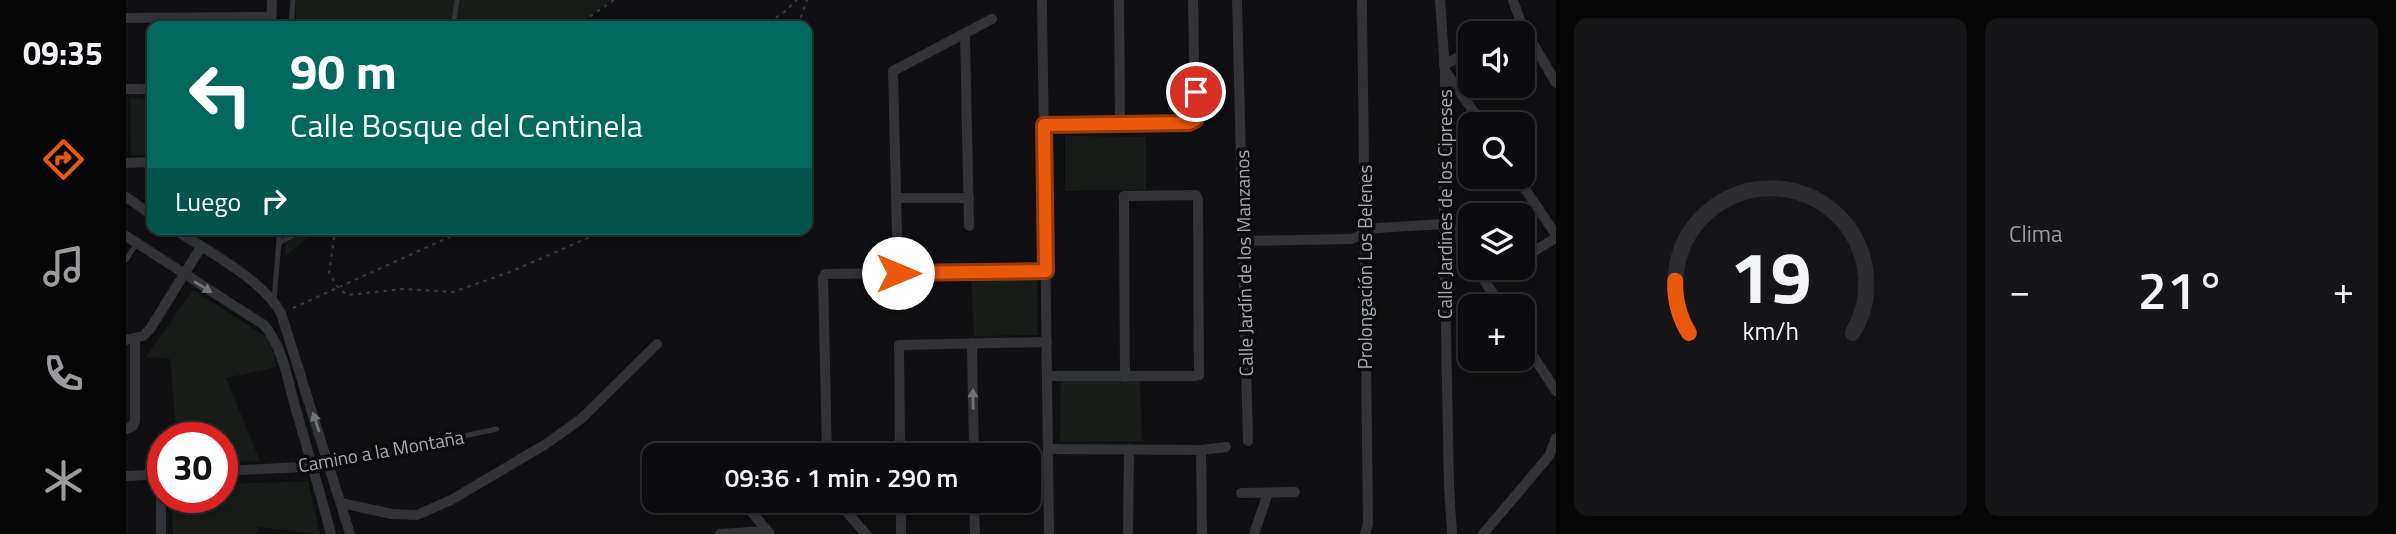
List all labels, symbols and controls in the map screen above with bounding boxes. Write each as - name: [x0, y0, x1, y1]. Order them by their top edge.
- map controls: [1458, 21, 1535, 371]
- button: sound: [1458, 21, 1535, 98]
- text: 09:35: [23, 29, 103, 77]
- text: 90 m: [290, 33, 397, 108]
- icon: left: [175, 49, 266, 140]
- pin: [1166, 62, 1226, 122]
- icon: arrive: [1177, 73, 1215, 111]
- street label: Calle Jardines de los Cipreses: [1430, 89, 1459, 319]
- text: Calle Bosque del Centinela: [290, 101, 643, 149]
- button: search: [1458, 112, 1535, 189]
- icon: directions: [39, 135, 88, 184]
- street label: Calle Jardín de los Manzanos: [1227, 149, 1260, 377]
- street label: Prolongación Los Belenes: [1350, 165, 1379, 369]
- text: Luego: [175, 182, 241, 221]
- icon: right: [255, 182, 293, 220]
- button: layers: [1458, 203, 1535, 280]
- text: Clima: [2009, 216, 2063, 251]
- text: 19: [1730, 221, 1811, 331]
- position arrow: [861, 236, 935, 310]
- icon: music: [39, 242, 88, 291]
- text: 21°: [2138, 250, 2225, 329]
- text: −: [2009, 261, 2030, 319]
- text: +: [2333, 261, 2354, 319]
- one-way arrow: [194, 281, 213, 293]
- button: +: [1458, 294, 1535, 371]
- text: km/h: [1742, 312, 1799, 350]
- icon: phone: [39, 349, 88, 398]
- one-way arrow: [967, 388, 979, 410]
- one-way arrow: [310, 411, 320, 432]
- speed limit sign: 30: [147, 422, 238, 513]
- street label: Camino a la Montaña: [296, 422, 467, 479]
- icon: climate: [39, 456, 88, 505]
- text: 09:36 · 1 min · 290 m: [725, 458, 958, 497]

